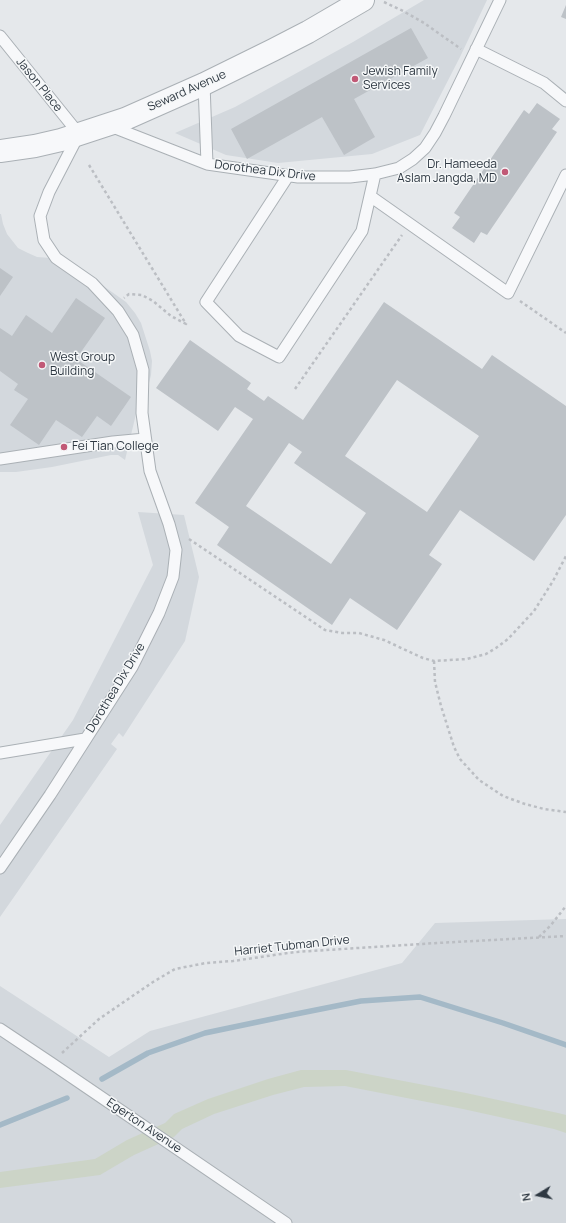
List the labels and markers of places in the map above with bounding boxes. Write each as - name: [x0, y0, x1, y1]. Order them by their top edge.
- place label: Jewish Family Services: [363, 65, 438, 93]
- marker: Jewish Family Services: [350, 74, 360, 84]
- place label: Dr. Hameeda Aslam Jangda, MD: [397, 158, 497, 186]
- marker: Dr. Hameeda Aslam Jangda, MD: [500, 167, 510, 177]
- place label: West Group Building: [50, 351, 115, 379]
- marker: West Group Building: [37, 360, 47, 370]
- place label: Fei Tian College: [72, 440, 159, 454]
- marker: Fei Tian College: [59, 442, 69, 452]

